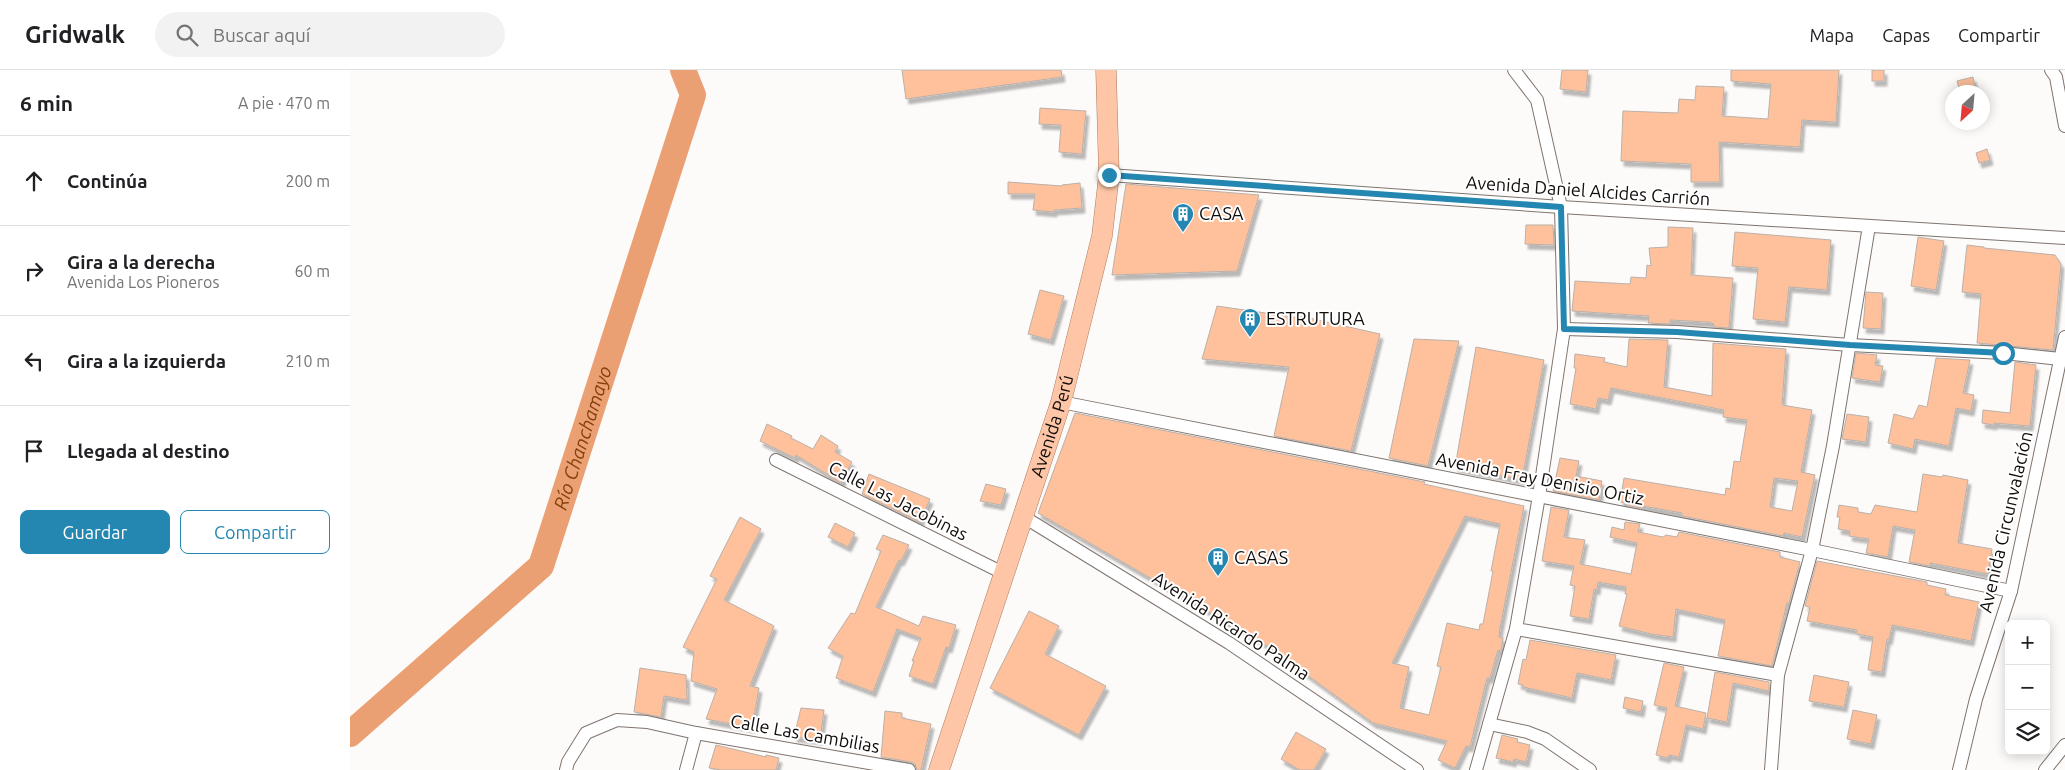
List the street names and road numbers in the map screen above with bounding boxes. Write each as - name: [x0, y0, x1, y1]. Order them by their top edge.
- street label: Avenida Daniel Alcides Carrión: [1465, 171, 1711, 209]
- street label: Avenida Perú: [1026, 373, 1076, 480]
- street label: Avenida Circunvalación: [1974, 429, 2036, 614]
- street label: Avenida Fray Denisio Ortiz: [1435, 448, 1646, 508]
- street label: Calle Las Jacobinas: [826, 456, 971, 544]
- street label: Avenida Ricardo Palma: [1149, 567, 1314, 683]
- street label: Calle Las Cambilias: [729, 710, 881, 756]

